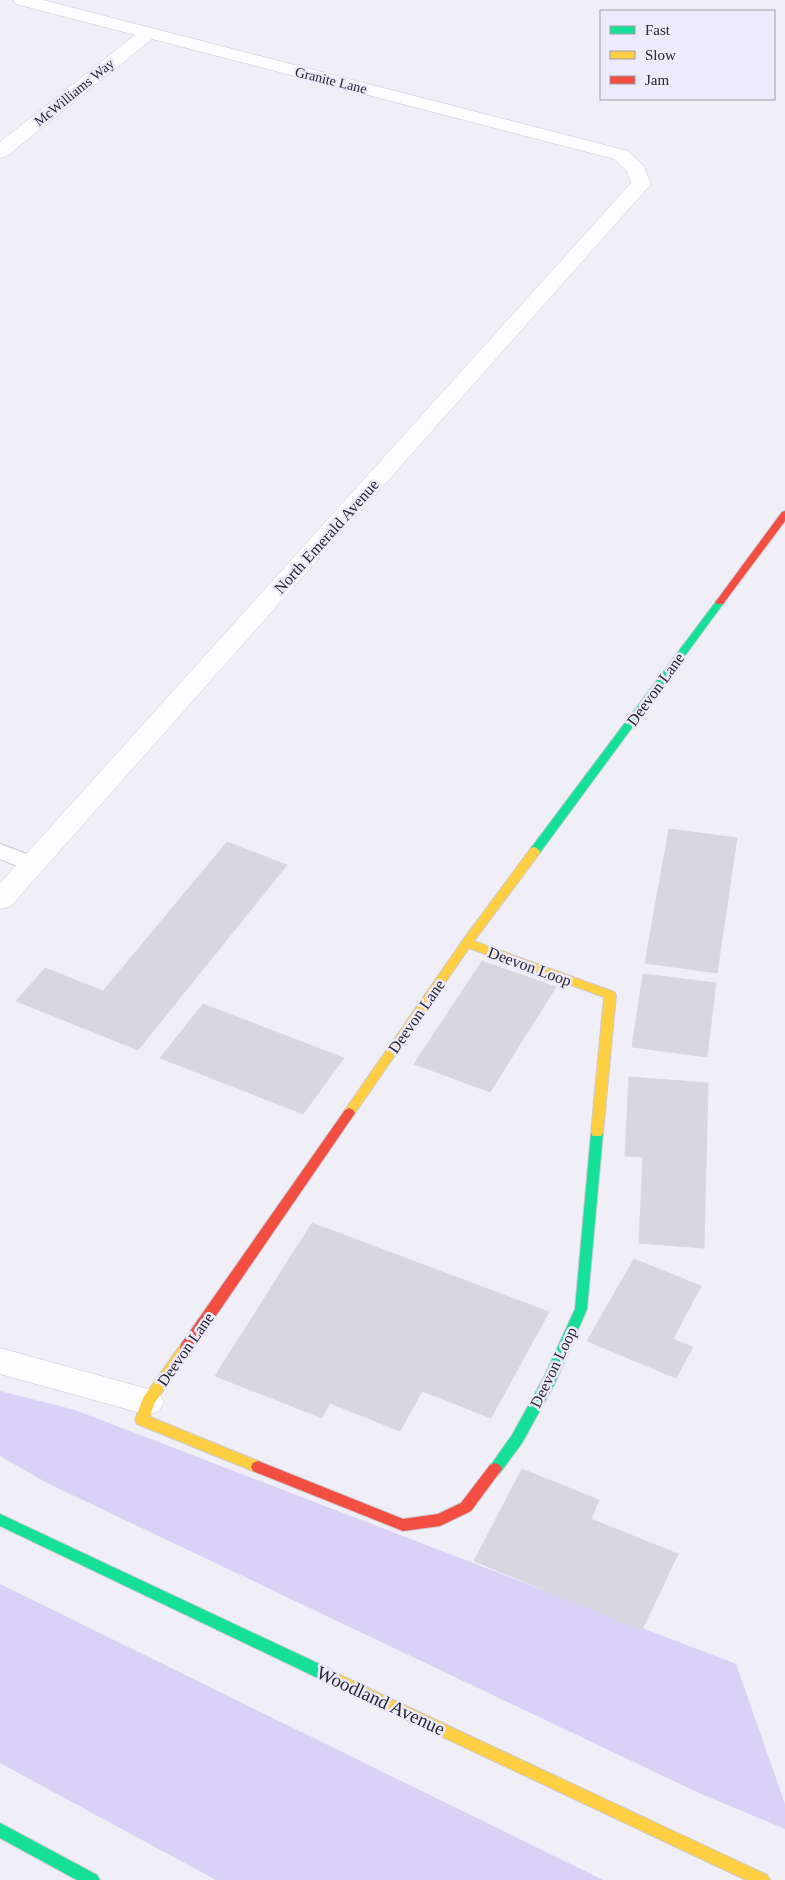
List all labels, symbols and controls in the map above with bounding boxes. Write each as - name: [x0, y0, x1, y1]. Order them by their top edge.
- legend: [600, 10, 775, 100]
- text: Fast: [645, 22, 671, 38]
- text: Slow: [645, 47, 676, 63]
- street label: McWilliams Way: [32, 56, 117, 129]
- street label: Granite Lane: [293, 64, 368, 97]
- text: Jam: [645, 72, 669, 88]
- street label: North Emerald Avenue: [271, 476, 382, 597]
- street label: Deevon Lane: [623, 650, 687, 729]
- street label: Deevon Loop: [485, 944, 574, 990]
- street label: Deevon Lane: [385, 976, 448, 1056]
- street label: Deevon Lane: [154, 1309, 217, 1389]
- street label: Deevon Loop: [527, 1324, 581, 1411]
- street label: Woodland Avenue: [313, 1662, 448, 1739]

